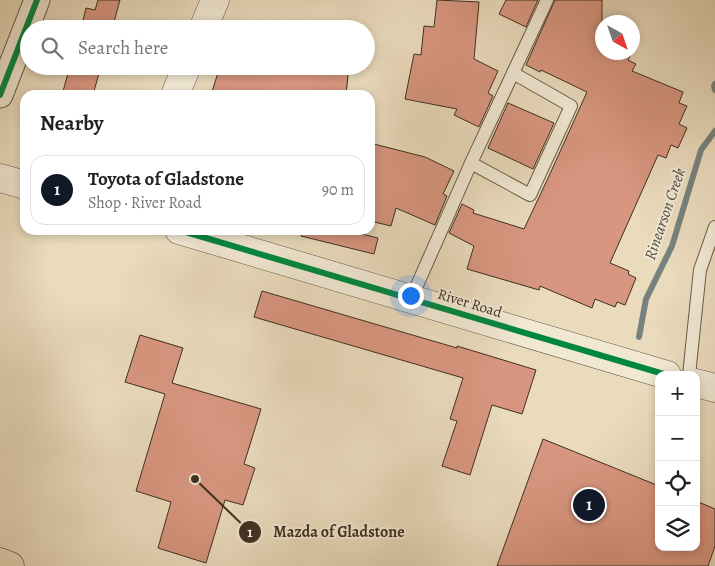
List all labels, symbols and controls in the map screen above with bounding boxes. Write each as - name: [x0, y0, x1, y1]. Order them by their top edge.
- north arrow: [595, 15, 640, 60]
- search box: [20, 20, 375, 75]
- icon: search: [38, 34, 66, 62]
- text: Search here: [78, 35, 168, 61]
- text: Nearby: [40, 109, 103, 137]
- water label: Rinearson Creek: [639, 165, 691, 263]
- text: Toyota of Gladstone: [88, 166, 244, 192]
- text: 1: [54, 179, 60, 201]
- text: 90 m: [322, 179, 354, 201]
- text: Shop · River Road: [88, 192, 202, 214]
- your location: [398, 283, 424, 309]
- street label: River Road: [435, 284, 506, 323]
- map controls: [655, 371, 700, 551]
- button: +: [655, 371, 700, 416]
- button: −: [655, 416, 700, 461]
- button: locate: [655, 461, 700, 506]
- pin: 1: [573, 486, 605, 524]
- button: layers: [655, 506, 700, 551]
- callout: Mazda of Gladstone: [238, 516, 414, 547]
- text: Mazda of Gladstone: [273, 521, 405, 543]
- text: 1: [247, 522, 253, 542]

